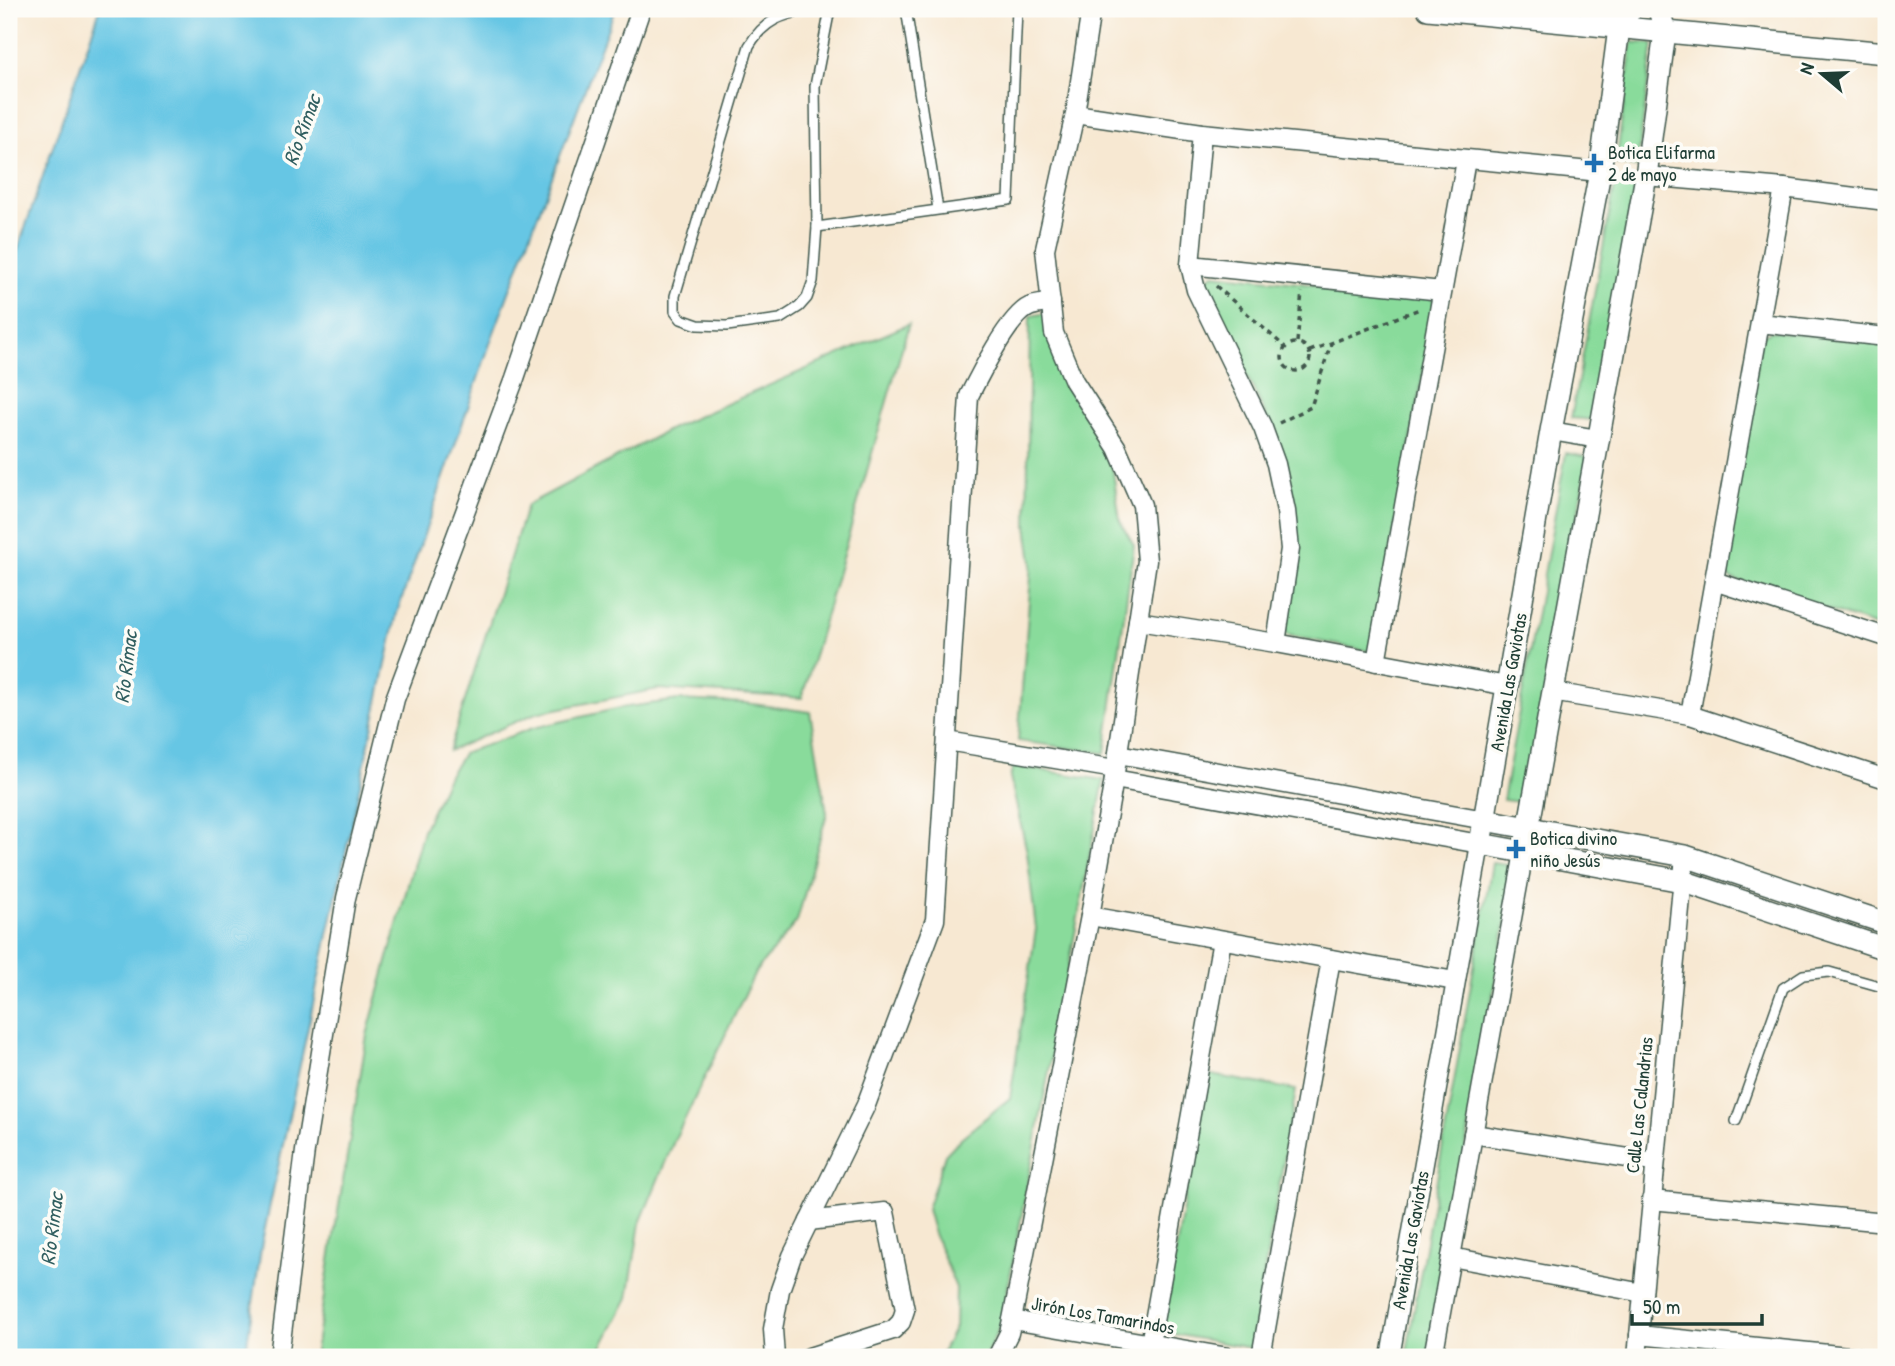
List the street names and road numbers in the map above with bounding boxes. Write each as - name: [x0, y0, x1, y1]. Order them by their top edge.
- street label: Avenida Las Gaviotas: [1483, 611, 1533, 753]
- street label: Calle Las Calandrias: [1619, 1036, 1659, 1174]
- street label: Avenida Las Gaviotas: [1385, 1169, 1435, 1311]
- street label: Jirón Los Tamarindos: [1029, 1290, 1177, 1340]

